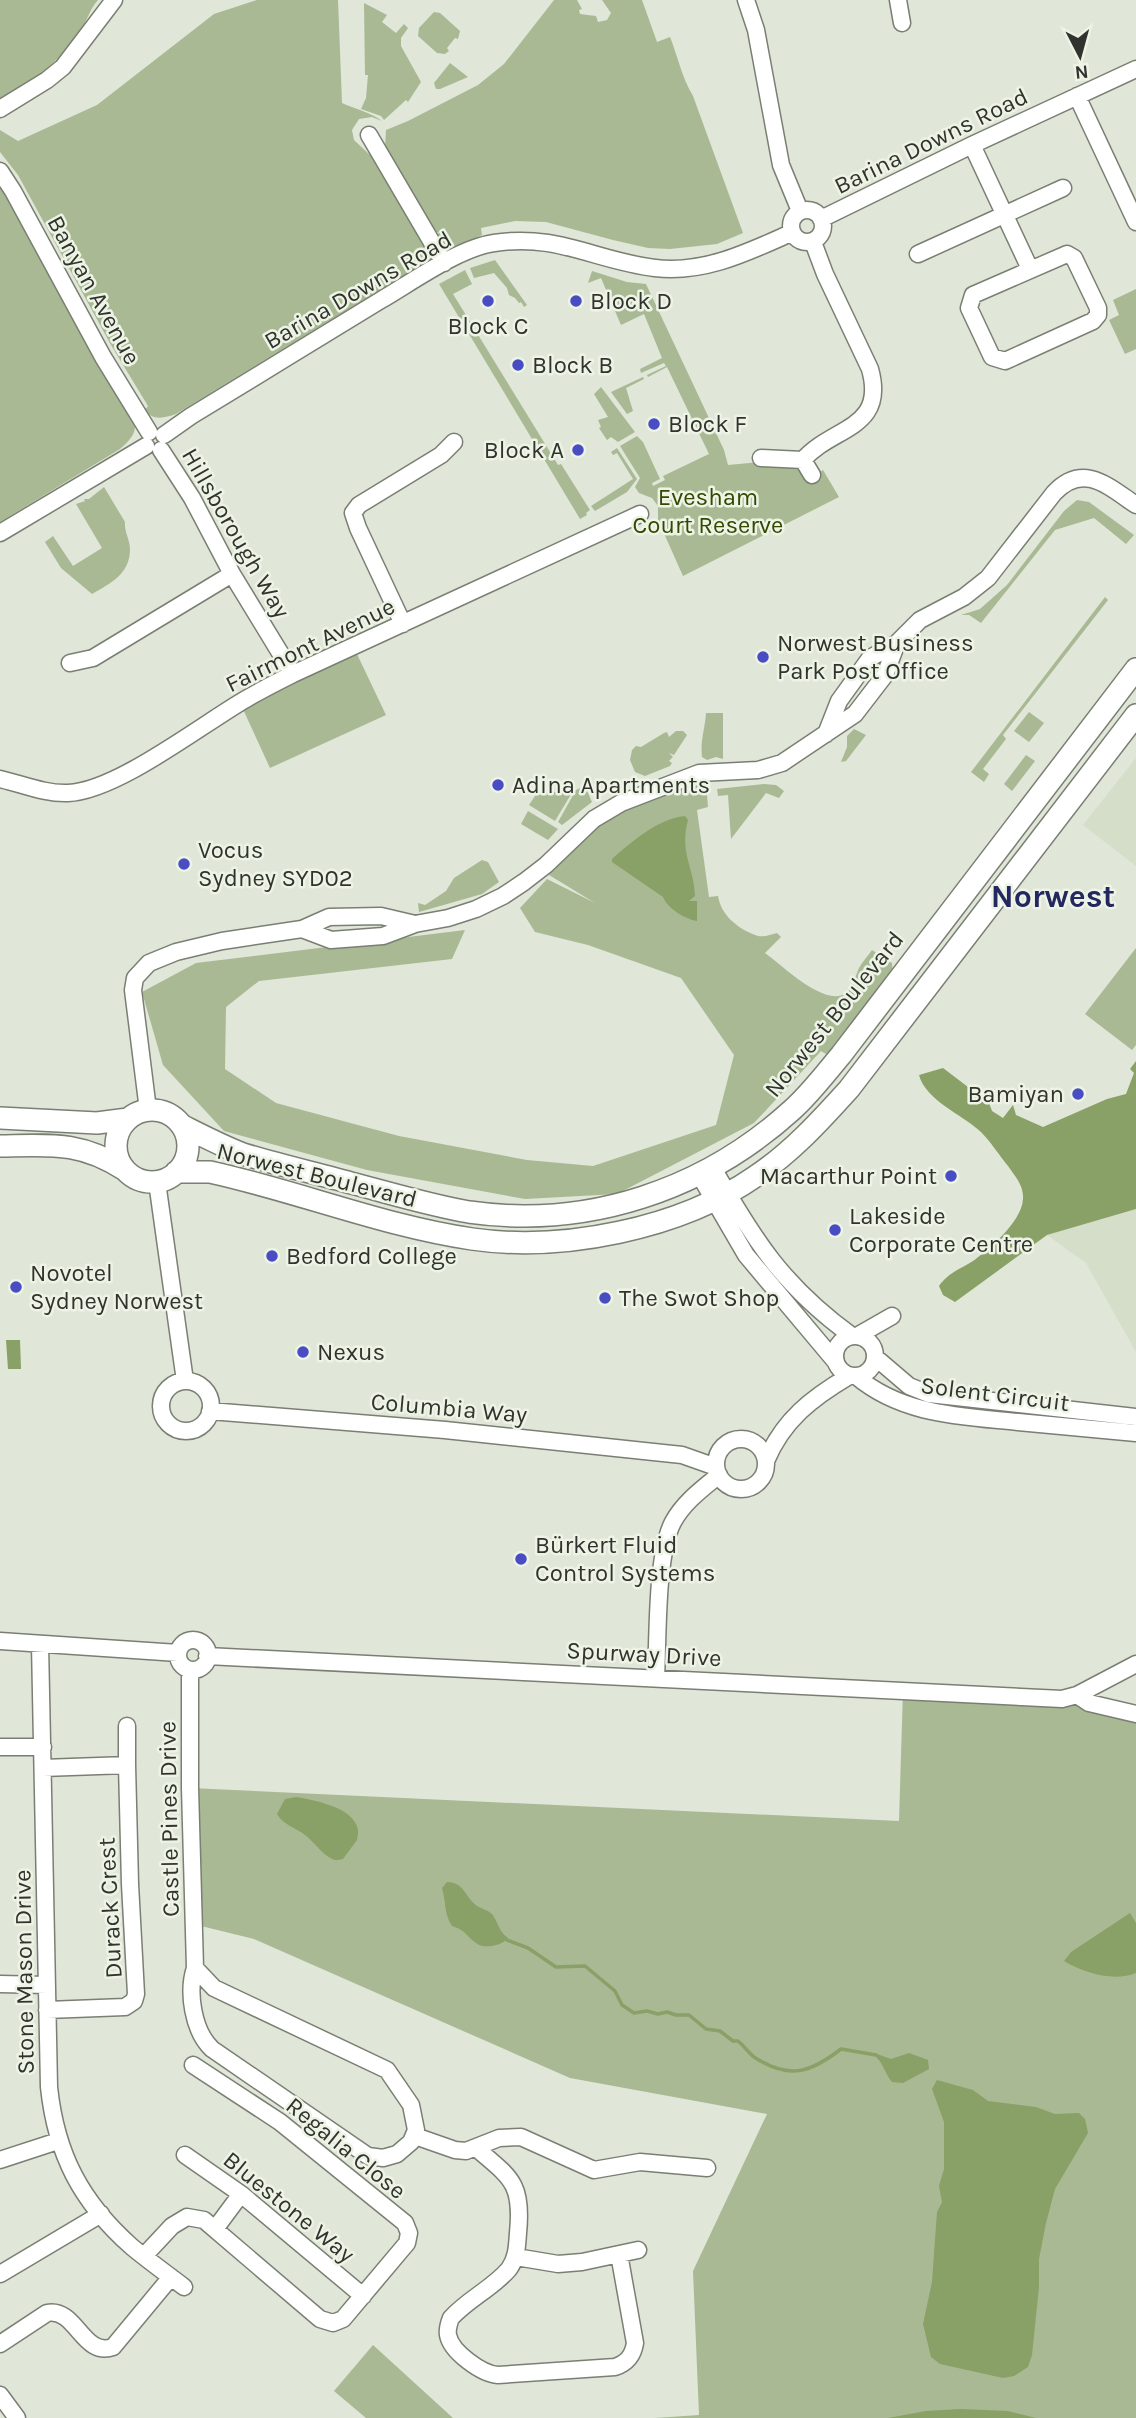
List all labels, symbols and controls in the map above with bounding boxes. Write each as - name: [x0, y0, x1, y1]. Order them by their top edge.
- north arrow: [1045, 21, 1115, 91]
- text: N: [1074, 60, 1090, 84]
- street label: Barina Downs Road: [830, 82, 1032, 200]
- street label: Banyan Avenue: [41, 211, 147, 369]
- street label: Barina Downs Road: [259, 225, 457, 355]
- place label: Block D: [590, 287, 672, 315]
- marker: Block C: [480, 293, 496, 309]
- marker: Block D: [568, 293, 584, 309]
- place label: Block C: [447, 312, 529, 340]
- place label: Block B: [532, 351, 613, 379]
- marker: Block B: [510, 357, 526, 373]
- place label: Block F: [668, 410, 747, 438]
- marker: Block F: [646, 416, 662, 432]
- place label: Block A: [484, 436, 564, 464]
- marker: Block A: [570, 442, 586, 458]
- street label: Hillsborough Way: [176, 443, 296, 623]
- park label: Evesham Court Reserve: [633, 483, 783, 539]
- street label: Fairmont Avenue: [221, 592, 399, 698]
- place label: Norwest Business Park Post Office: [777, 629, 974, 685]
- marker: Norwest Business Park Post Office: [755, 649, 771, 665]
- place label: Adina Apartments: [512, 771, 710, 799]
- marker: Adina Apartments: [490, 777, 506, 793]
- place label: Vocus Sydney SYD02: [198, 836, 353, 892]
- marker: Vocus Sydney SYD02: [176, 856, 192, 872]
- district label: Norwest: [991, 878, 1115, 915]
- street label: Norwest Boulevard: [759, 926, 909, 1102]
- place label: Bamiyan: [967, 1080, 1064, 1108]
- marker: Bamiyan: [1070, 1086, 1086, 1102]
- street label: Norwest Boulevard: [214, 1137, 420, 1213]
- place label: Macarthur Point: [760, 1162, 937, 1190]
- marker: Macarthur Point: [943, 1168, 959, 1184]
- place label: Lakeside Corporate Centre: [849, 1202, 1033, 1258]
- marker: Lakeside Corporate Centre: [827, 1222, 843, 1238]
- place label: Bedford College: [286, 1242, 457, 1270]
- marker: Bedford College: [264, 1248, 280, 1264]
- place label: Novotel Sydney Norwest: [30, 1259, 203, 1315]
- marker: Novotel Sydney Norwest: [8, 1279, 24, 1295]
- place label: The Swot Shop: [619, 1284, 779, 1312]
- marker: The Swot Shop: [597, 1290, 613, 1306]
- place label: Nexus: [317, 1338, 385, 1366]
- marker: Nexus: [295, 1344, 311, 1360]
- street label: Solent Circuit: [919, 1371, 1071, 1417]
- street label: Columbia Way: [370, 1387, 528, 1429]
- place label: Bürkert Fluid Control Systems: [535, 1531, 715, 1587]
- marker: Bürkert Fluid Control Systems: [513, 1551, 529, 1567]
- street label: Spurway Drive: [566, 1636, 722, 1672]
- street label: Castle Pines Drive: [153, 1721, 185, 1917]
- street label: Durack Crest: [92, 1837, 128, 1979]
- street label: Stone Mason Drive: [8, 1869, 40, 2075]
- street label: Regalia Close: [280, 2091, 412, 2205]
- street label: Bluestone Way: [218, 2146, 360, 2268]

